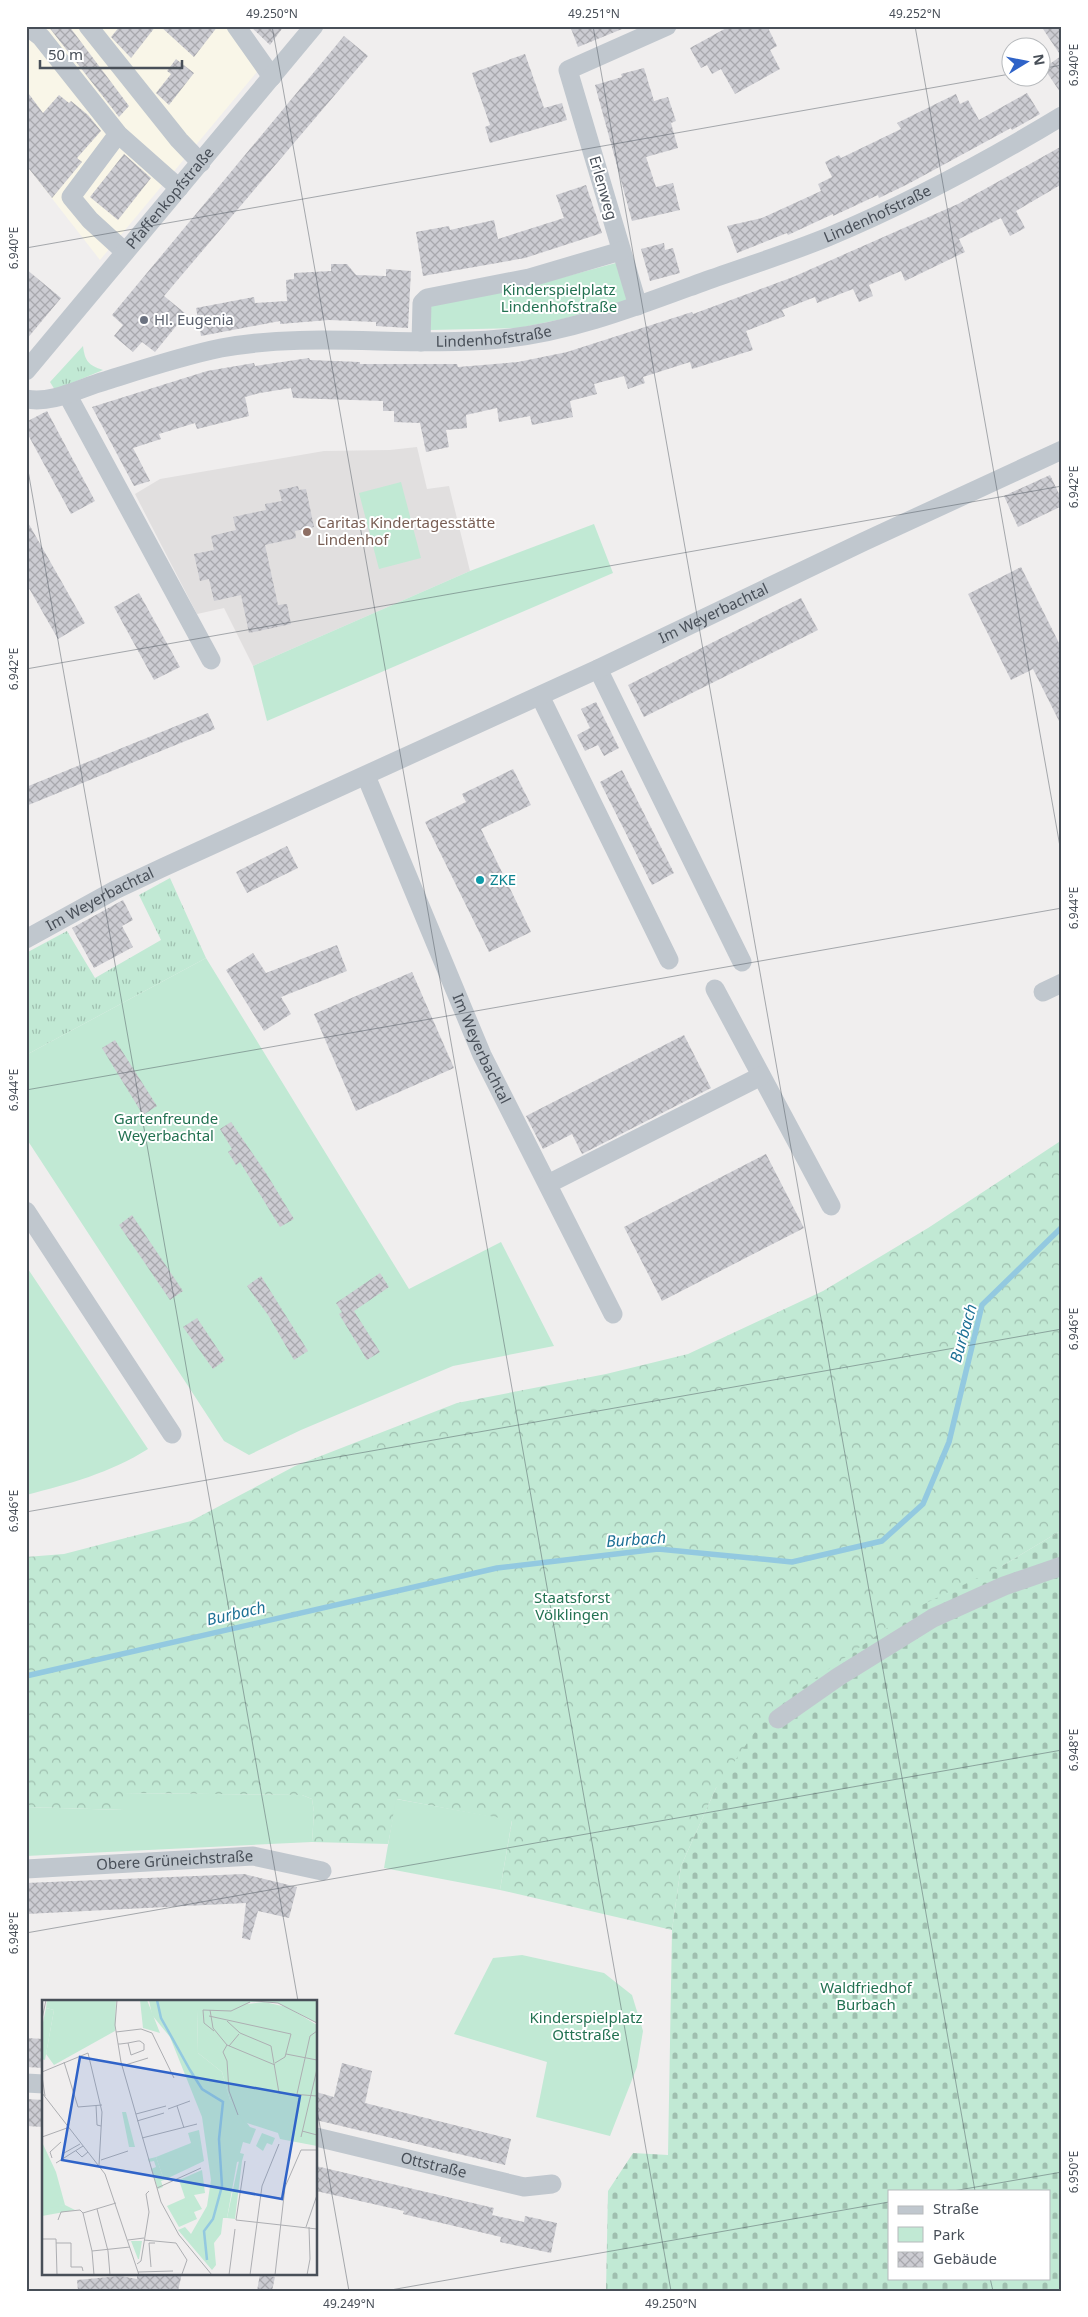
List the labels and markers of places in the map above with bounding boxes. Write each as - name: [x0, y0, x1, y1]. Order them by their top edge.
- place label: Hl. Eugenia: [154, 309, 234, 329]
- marker: Hl. Eugenia: [138, 314, 150, 326]
- place label: Caritas Kindertagesstätte Lindenhof: [317, 512, 495, 549]
- marker: Caritas Kindertagesstätte Lindenhof: [301, 526, 313, 538]
- place label: ZKE: [490, 869, 516, 889]
- marker: ZKE: [474, 874, 486, 886]

